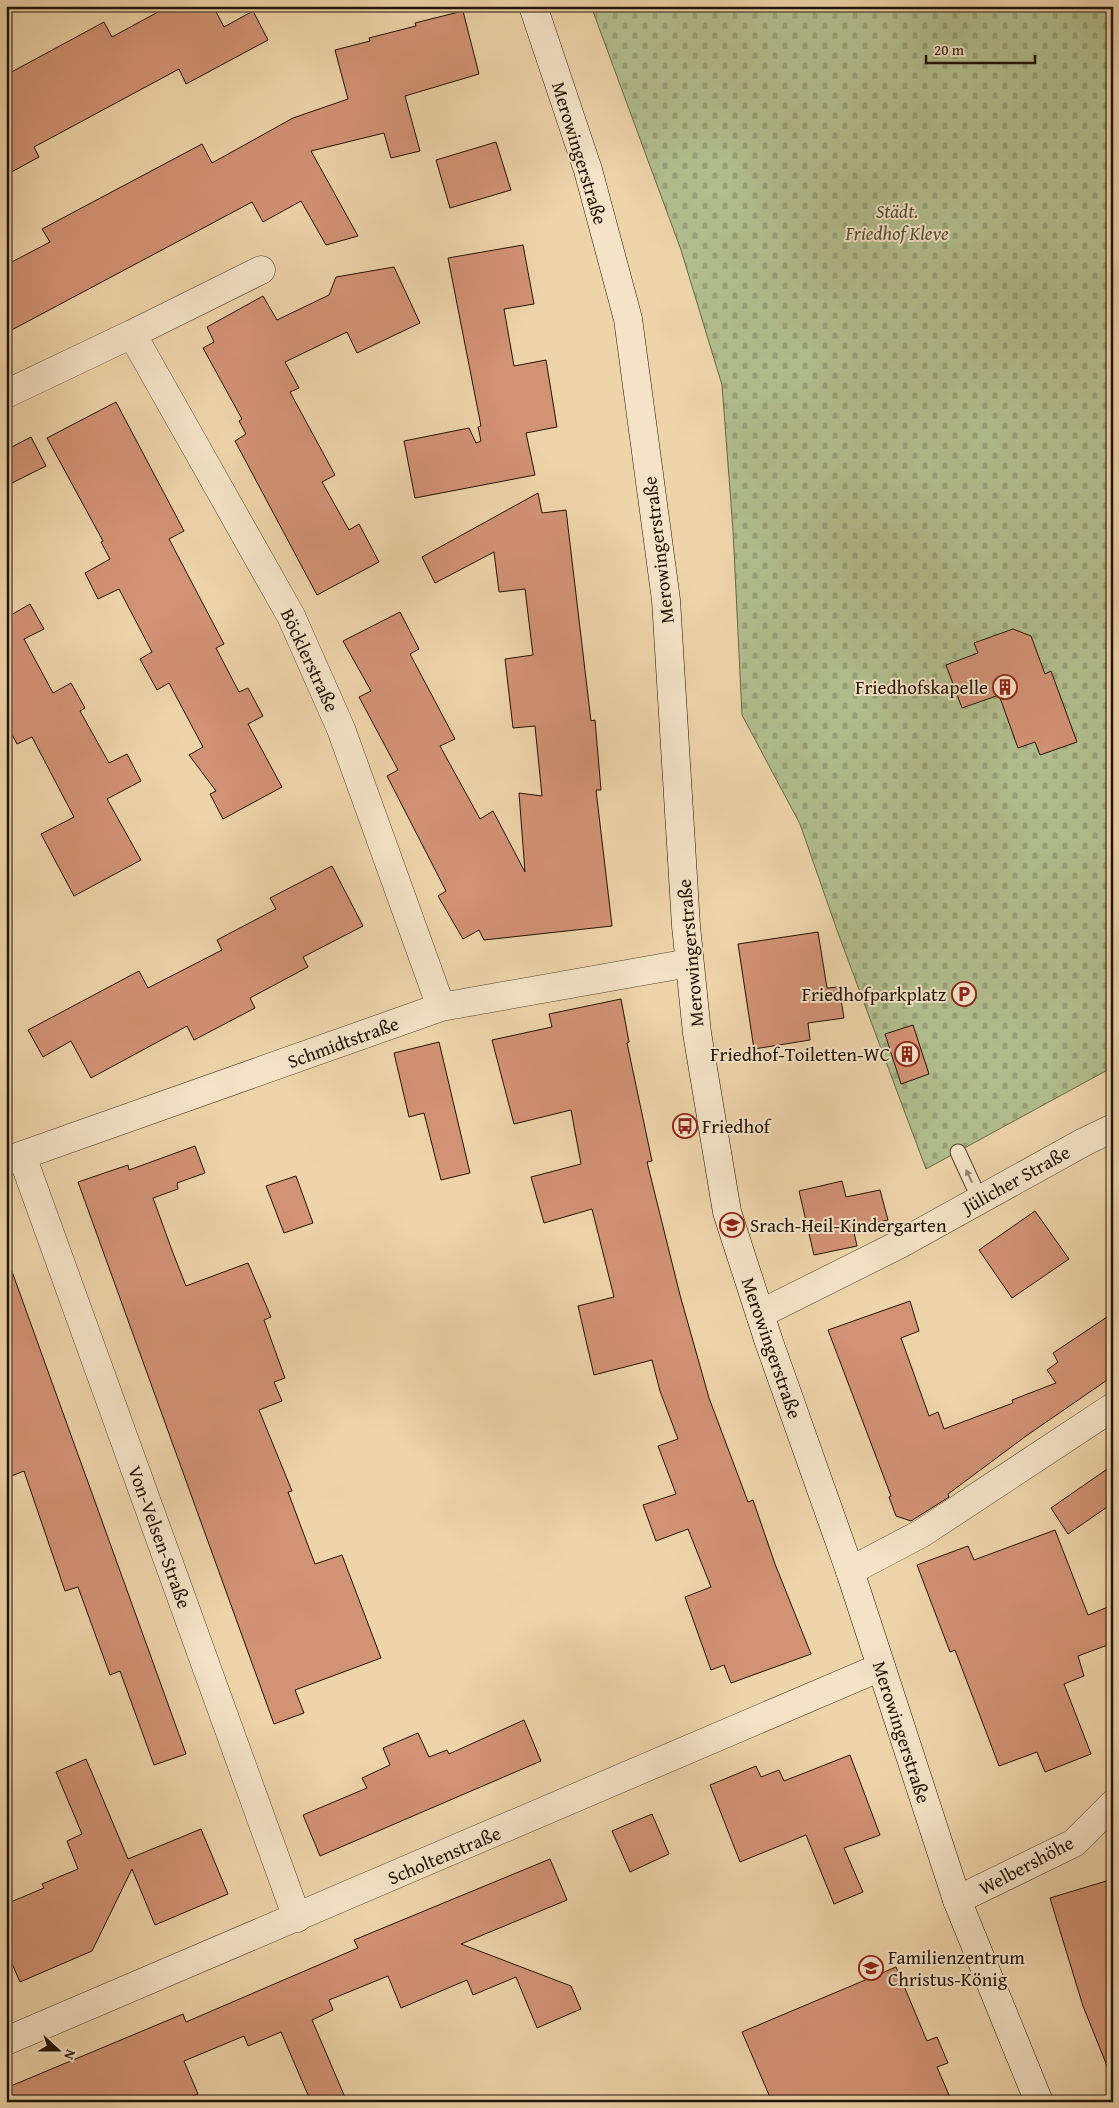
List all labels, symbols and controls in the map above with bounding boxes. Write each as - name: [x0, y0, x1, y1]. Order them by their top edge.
- scale bar: [926, 32, 1035, 64]
- text: 20 m: [934, 39, 965, 60]
- street label: Merowingerstraße: [545, 78, 615, 228]
- park label: Städt. Friedhof Kleve: [844, 197, 949, 247]
- street label: Merowingerstraße: [635, 475, 681, 625]
- street label: Böcklerstraße: [274, 604, 346, 716]
- place label: Friedhofskapelle: [855, 673, 988, 701]
- building icon: Friedhofskapelle: [992, 674, 1018, 700]
- street label: Merowingerstraße: [670, 878, 710, 1028]
- place label: Friedhofparkplatz: [802, 980, 946, 1008]
- parking icon: Friedhofparkplatz: [951, 981, 977, 1007]
- street label: Schmidtstraße: [283, 1009, 403, 1075]
- place label: Friedhof-Toiletten-WC: [710, 1040, 890, 1068]
- building icon: Friedhof-Toiletten-WC: [894, 1041, 920, 1067]
- place label: Friedhof: [702, 1112, 772, 1140]
- bus stop icon: Friedhof: [672, 1113, 698, 1139]
- street label: Jülicher Straße: [955, 1138, 1075, 1221]
- one-way arrow: [964, 1169, 972, 1183]
- place label: Srach-Heil-Kindergarten: [750, 1211, 947, 1239]
- school or university icon: Srach-Heil-Kindergarten: [719, 1212, 745, 1238]
- street label: Merowingerstraße: [735, 1273, 809, 1423]
- street label: Von-Velsen-Straße: [121, 1462, 199, 1612]
- street label: Merowingerstraße: [866, 1657, 938, 1807]
- street label: Scholtenstraße: [383, 1819, 505, 1891]
- street label: Welbershöhe: [974, 1828, 1078, 1902]
- place label: Familienzentrum Christus-König: [888, 1943, 1025, 1993]
- school or university icon: Familienzentrum Christus-König: [858, 1955, 884, 1981]
- north arrow: [32, 2026, 82, 2076]
- text: N: [59, 2047, 81, 2063]

